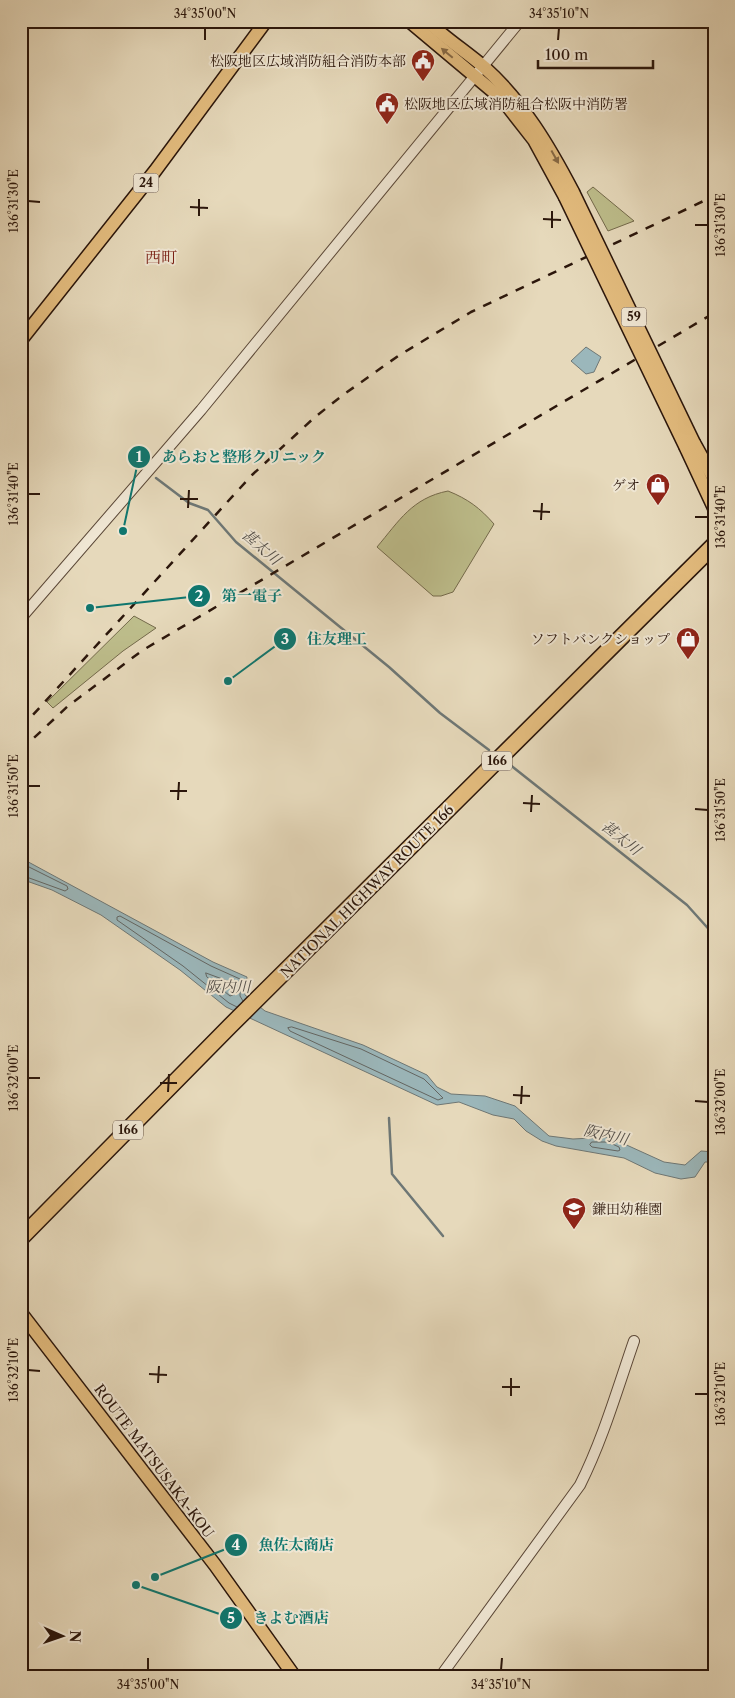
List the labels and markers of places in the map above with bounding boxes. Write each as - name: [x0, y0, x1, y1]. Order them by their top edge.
- public building icon: 松阪地区広域消防組合消防本部: [410, 48, 436, 82]
- place label: 松阪地区広域消防組合消防本部: [210, 52, 406, 70]
- public building icon: 松阪地区広域消防組合松阪中消防署: [374, 91, 400, 125]
- place label: 松阪地区広域消防組合松阪中消防署: [404, 95, 628, 113]
- callout: あらおと整形クリニック: [126, 442, 336, 472]
- shop icon: ゲオ: [645, 472, 671, 506]
- place label: ゲオ: [612, 476, 640, 494]
- callout: 第一電子: [187, 581, 292, 611]
- callout: 住友理工: [272, 624, 377, 654]
- shop icon: ソフトバンクショップ: [675, 626, 701, 660]
- place label: ソフトバンクショップ: [531, 630, 670, 648]
- school or university icon: 鎌田幼稚園: [561, 1196, 587, 1230]
- place label: 鎌田幼稚園: [592, 1200, 662, 1218]
- callout: 魚佐太商店: [223, 1530, 343, 1560]
- callout: きよむ酒店: [219, 1603, 339, 1633]

